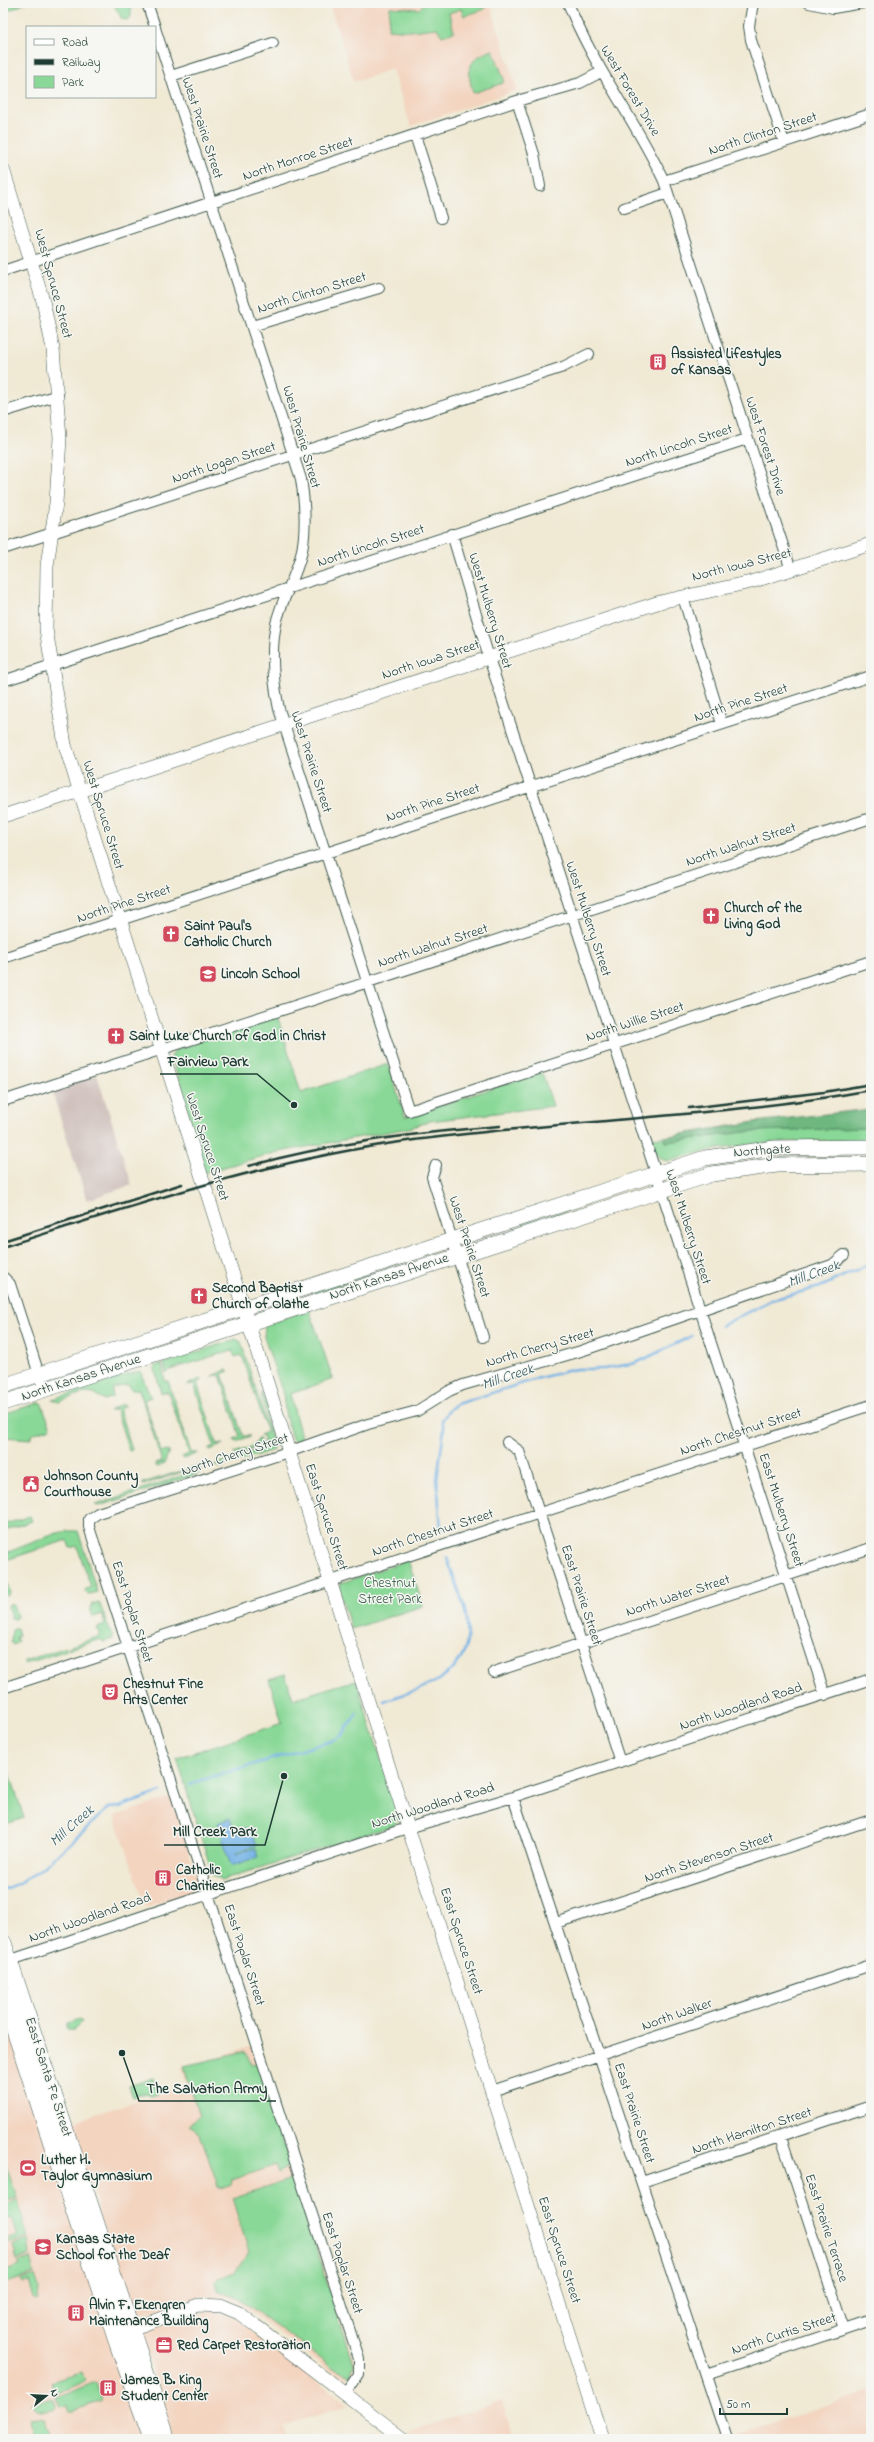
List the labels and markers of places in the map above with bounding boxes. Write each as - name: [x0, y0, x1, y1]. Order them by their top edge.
- place label: Assisted Lifestyles of Kansas: [671, 344, 782, 381]
- building icon: Assisted Lifestyles of Kansas: [648, 352, 668, 372]
- place label: Church of the Living God: [724, 898, 803, 937]
- church icon: Church of the Living God: [701, 906, 721, 926]
- place label: Saint Paul's Catholic Church: [184, 916, 272, 953]
- church icon: Saint Paul's Catholic Church: [161, 924, 181, 944]
- school or university icon: Lincoln School: [198, 964, 218, 984]
- place label: Lincoln School: [221, 964, 300, 985]
- church icon: Saint Luke Church of God in Christ: [106, 1026, 126, 1046]
- place label: Saint Luke Church of God in Christ: [129, 1026, 326, 1047]
- callout: Fairview Park: [160, 1047, 257, 1074]
- place label: Second Baptist Church of Olathe: [212, 1278, 310, 1315]
- church icon: Second Baptist Church of Olathe: [189, 1286, 209, 1306]
- place label: Johnson County Courthouse: [44, 1466, 139, 1503]
- public building icon: Johnson County Courthouse: [21, 1474, 41, 1494]
- place label: Chestnut Fine Arts Center: [123, 1674, 204, 1711]
- theatre icon: Chestnut Fine Arts Center: [100, 1682, 120, 1702]
- callout: Mill Creek Park: [164, 1818, 265, 1845]
- place label: Catholic Charities: [176, 1860, 225, 1897]
- building icon: Catholic Charities: [153, 1868, 173, 1888]
- callout: The Salvation Army: [139, 2074, 276, 2101]
- place label: Luther H. Taylor Gymnasium: [41, 2150, 152, 2189]
- sports icon: Luther H. Taylor Gymnasium: [18, 2158, 38, 2178]
- place label: Kansas State School for the Deaf: [56, 2229, 171, 2266]
- school or university icon: Kansas State School for the Deaf: [33, 2237, 53, 2257]
- place label: Alvin F. Ekengren Maintenance Building: [89, 2295, 209, 2334]
- building icon: Alvin F. Ekengren Maintenance Building: [66, 2303, 86, 2323]
- office icon: Red Carpet Restoration: [154, 2335, 174, 2355]
- place label: Red Carpet Restoration: [176, 2335, 311, 2356]
- place label: James B. King Student Center: [121, 2370, 209, 2407]
- building icon: James B. King Student Center: [98, 2378, 118, 2398]

